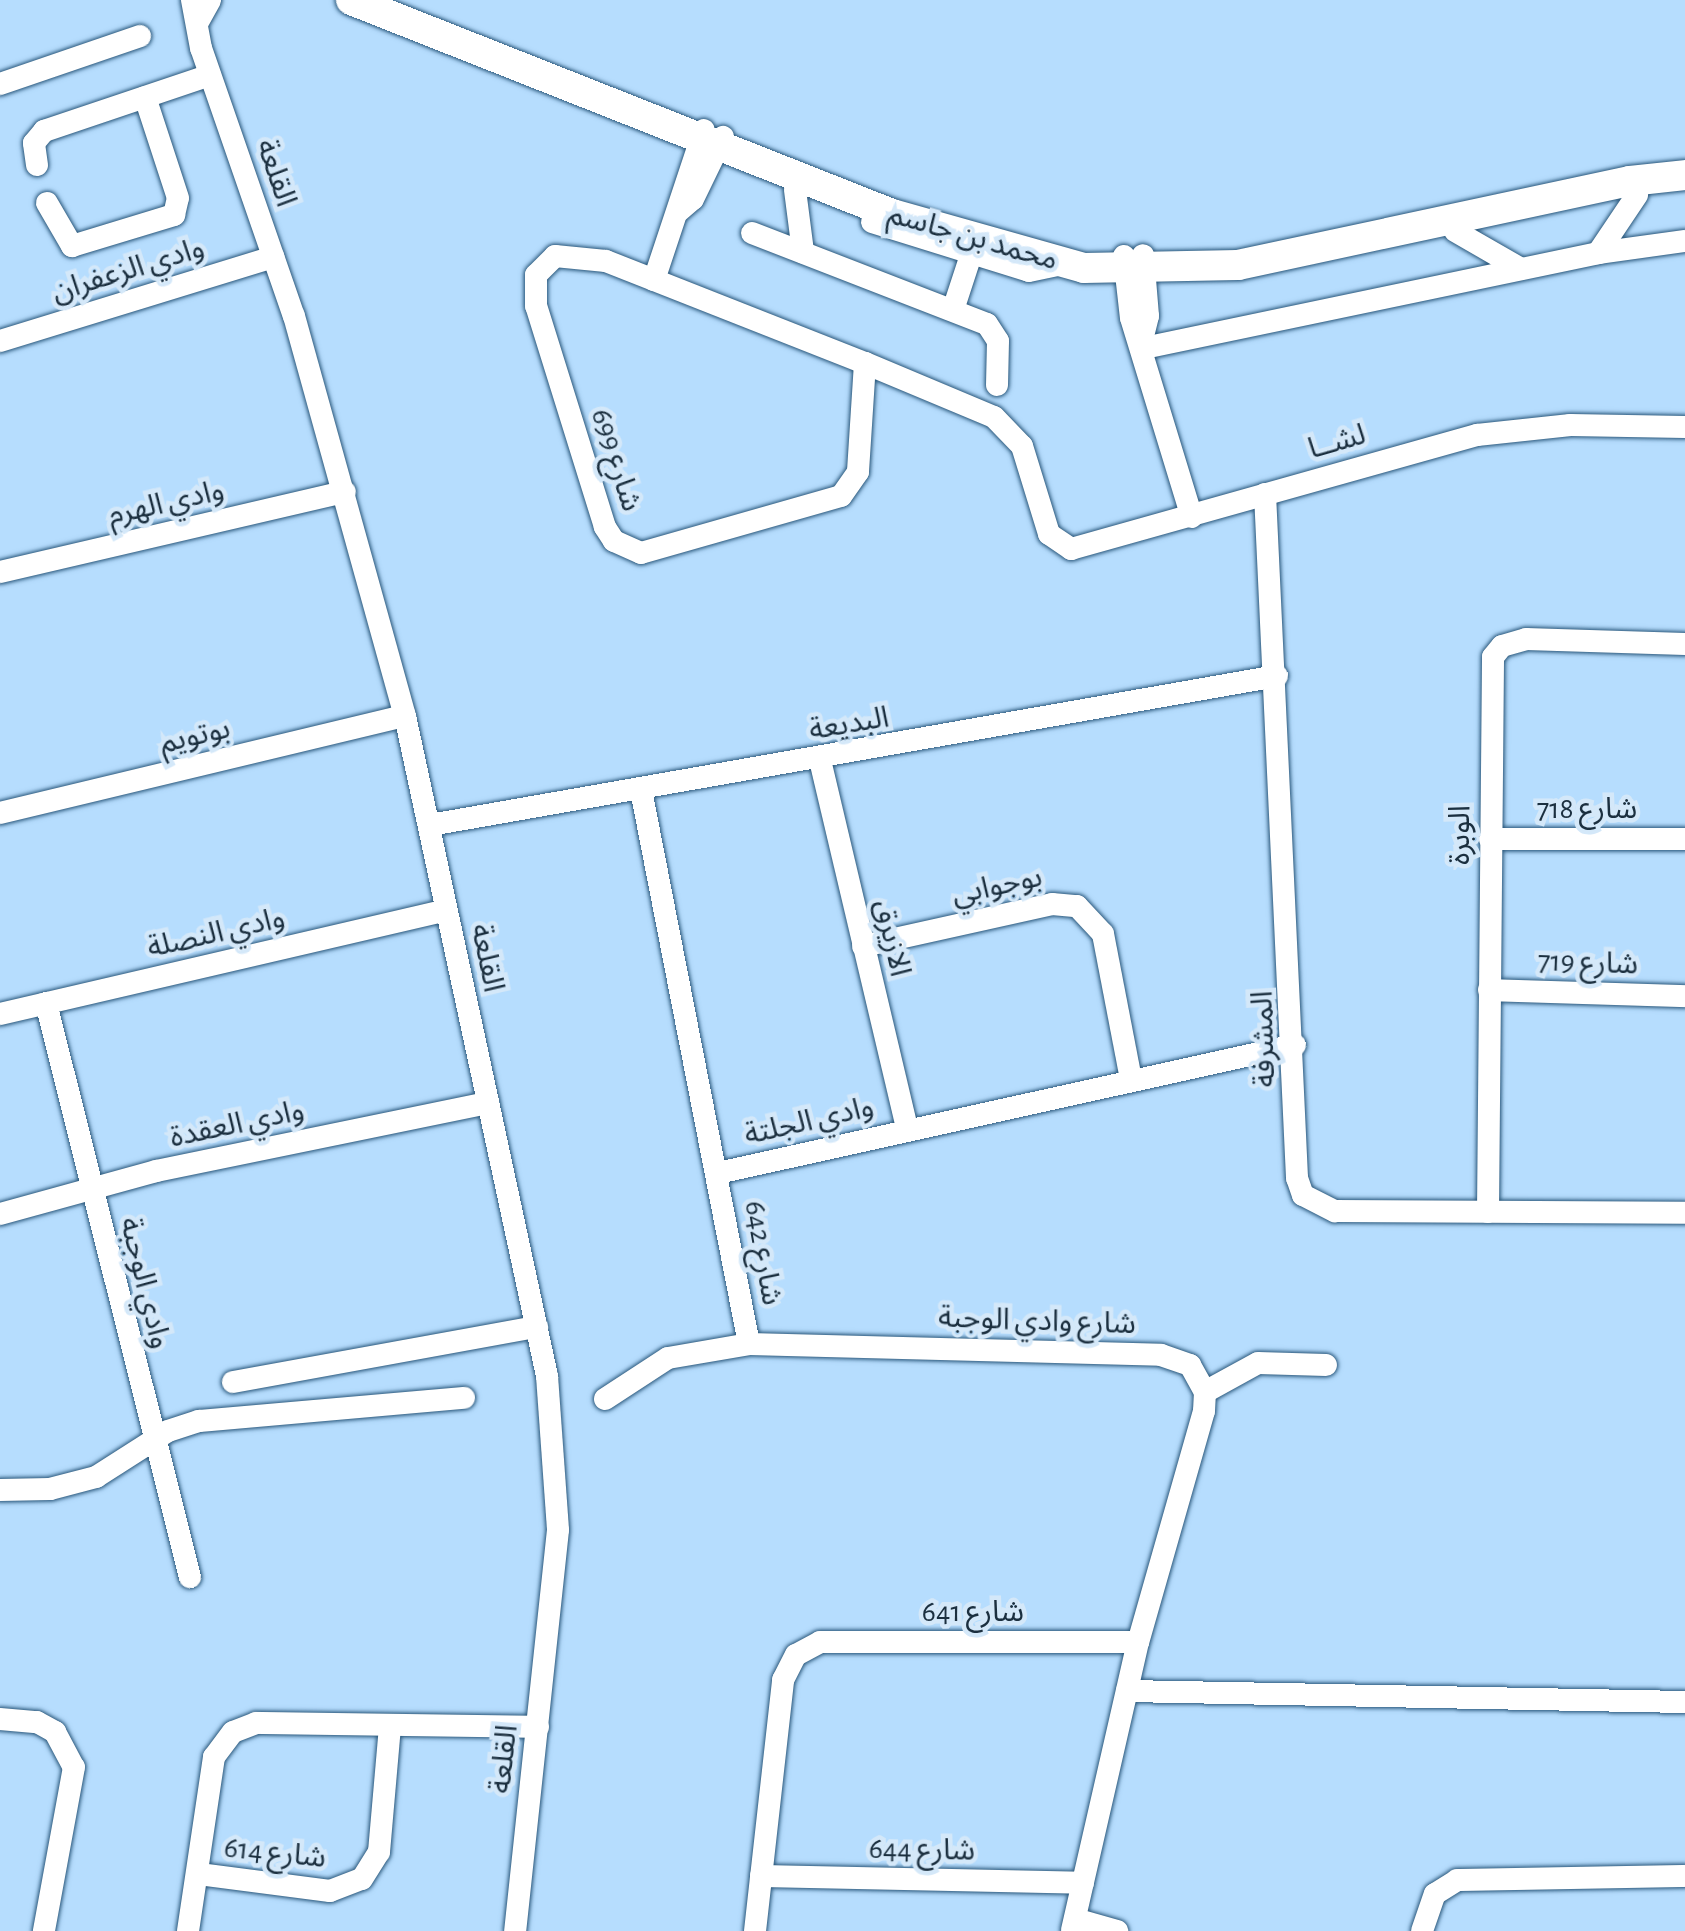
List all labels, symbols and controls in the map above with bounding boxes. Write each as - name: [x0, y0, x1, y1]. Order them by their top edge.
- street label: القلعة: [248, 135, 304, 211]
- street label: محمد بن جاسم: [884, 196, 1062, 278]
- street label: وادي الزعفران: [47, 230, 209, 310]
- street label: شارع 699: [583, 404, 649, 516]
- street label: لشــا: [1304, 417, 1370, 467]
- street label: وادي الهرم: [104, 472, 228, 534]
- street label: البديعة: [806, 699, 892, 749]
- street label: بوتويم: [156, 710, 234, 762]
- street label: شارع 718: [1537, 791, 1637, 827]
- street label: الوبرة: [1442, 805, 1478, 865]
- street label: بوجوابي: [949, 859, 1045, 913]
- street label: الازيرق: [866, 896, 918, 980]
- street label: وادي النصلة: [144, 900, 288, 966]
- street label: القلعة: [462, 921, 512, 995]
- street label: شارع 719: [1537, 943, 1639, 983]
- street label: المشرفة: [1244, 990, 1284, 1088]
- street label: وادي الجلتة: [741, 1089, 877, 1153]
- street label: وادي العقدة: [167, 1092, 307, 1156]
- street label: شارع 642: [736, 1198, 790, 1308]
- street label: وادي الوجبة: [111, 1214, 179, 1352]
- street label: شارع وادي الوجبة: [938, 1300, 1136, 1342]
- street label: شارع 641: [922, 1594, 1024, 1630]
- street label: القلعة: [482, 1723, 526, 1795]
- street label: شارع 614: [222, 1830, 328, 1876]
- street label: شارع 644: [869, 1831, 975, 1869]

